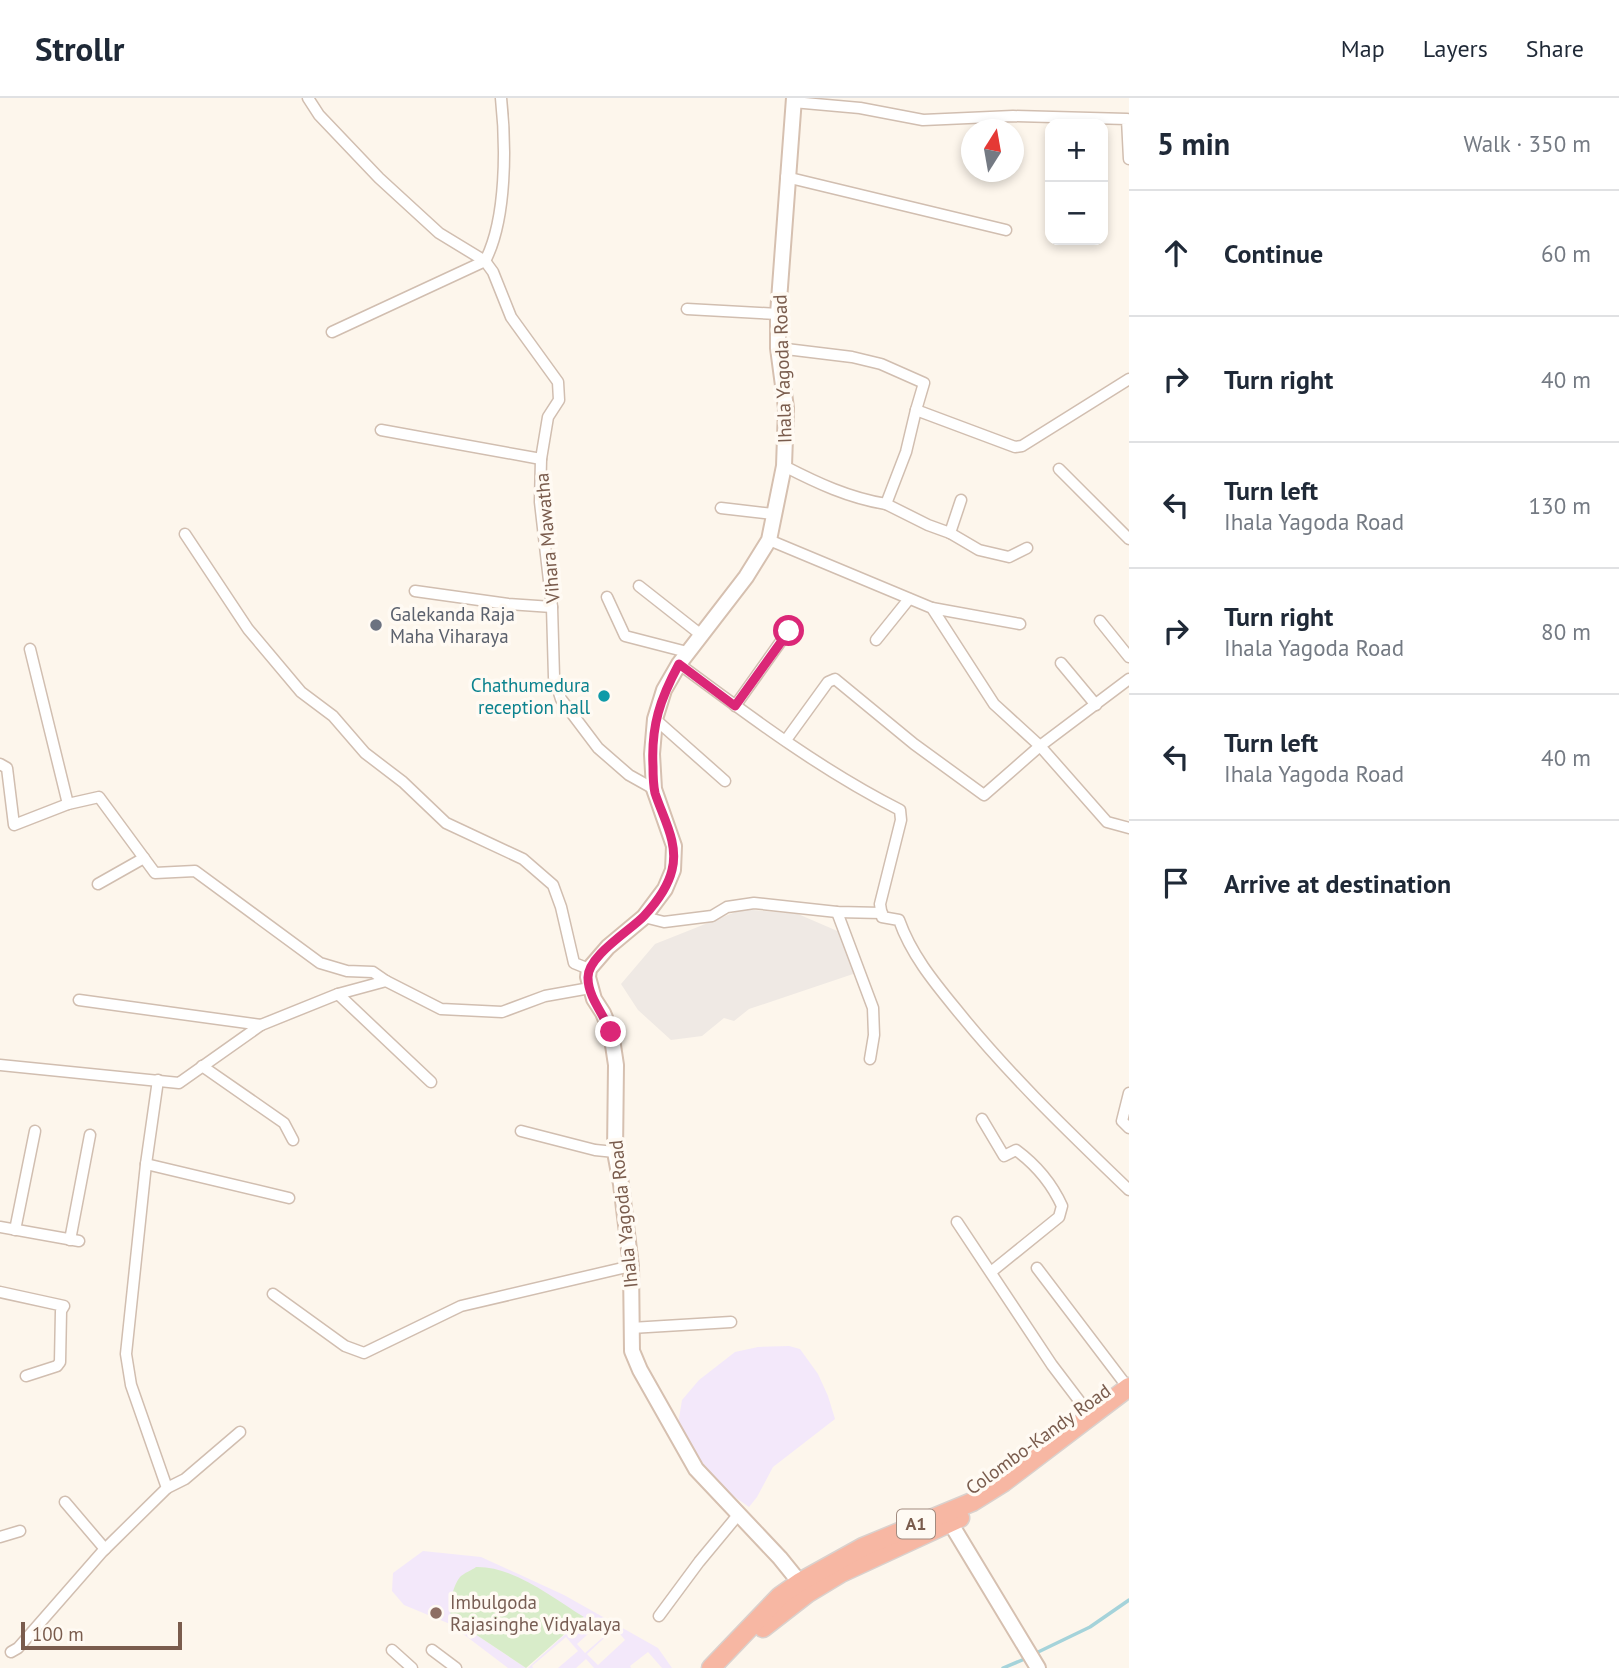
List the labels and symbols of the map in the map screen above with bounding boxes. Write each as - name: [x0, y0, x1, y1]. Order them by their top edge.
- north arrow: [961, 119, 1024, 182]
- street label: Ihala Yagoda Road: [767, 294, 797, 444]
- street label: Vihara Mawatha: [529, 472, 565, 605]
- place label: Galekanda Raja Maha Viharaya: [390, 602, 515, 648]
- route start: [773, 615, 804, 646]
- marker: Galekanda Raja Maha Viharaya: [368, 617, 384, 633]
- place label: Chathumedura reception hall: [471, 673, 590, 719]
- marker: Chathumedura reception hall: [596, 688, 612, 704]
- route end: [595, 1016, 626, 1047]
- street label: Ihala Yagoda Road: [603, 1139, 643, 1289]
- street label: Colombo-Kandy Road: [961, 1378, 1115, 1500]
- road number: A1: [897, 1510, 935, 1539]
- place label: Imbulgoda Rajasinghe Vidyalaya: [450, 1590, 621, 1636]
- marker: Imbulgoda Rajasinghe Vidyalaya: [428, 1605, 444, 1621]
- scale bar: [21, 1619, 182, 1651]

